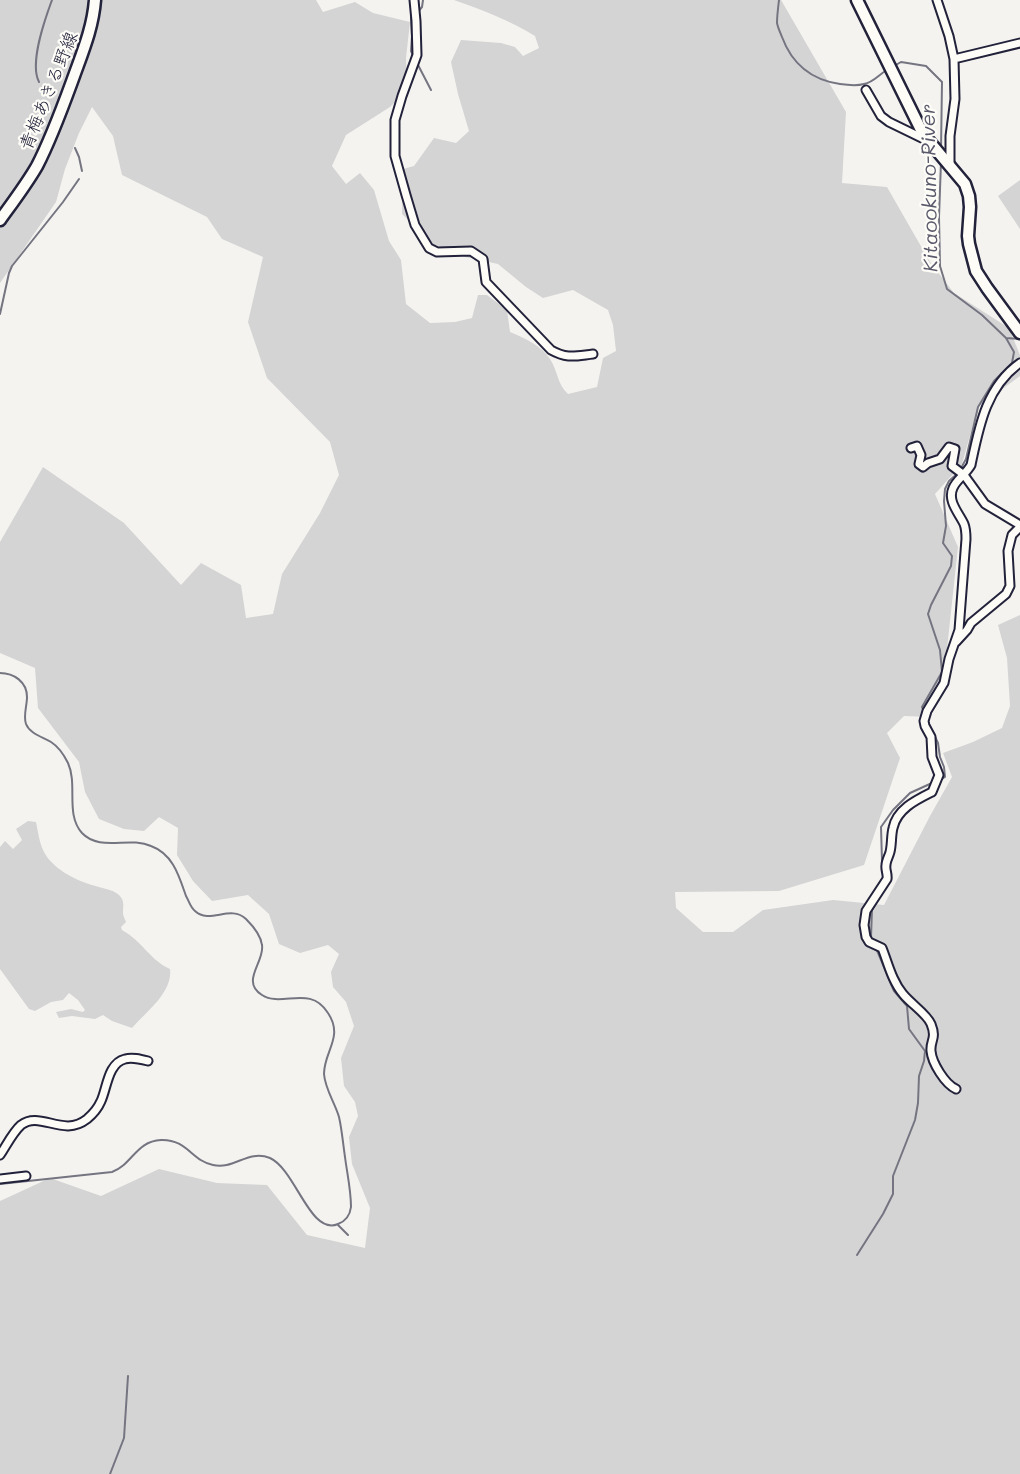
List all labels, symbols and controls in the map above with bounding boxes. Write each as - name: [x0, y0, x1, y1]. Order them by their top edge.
- street label: 青梅あきる野線: [15, 29, 83, 153]
- water label: Kitaookuno-River: [917, 104, 943, 272]

